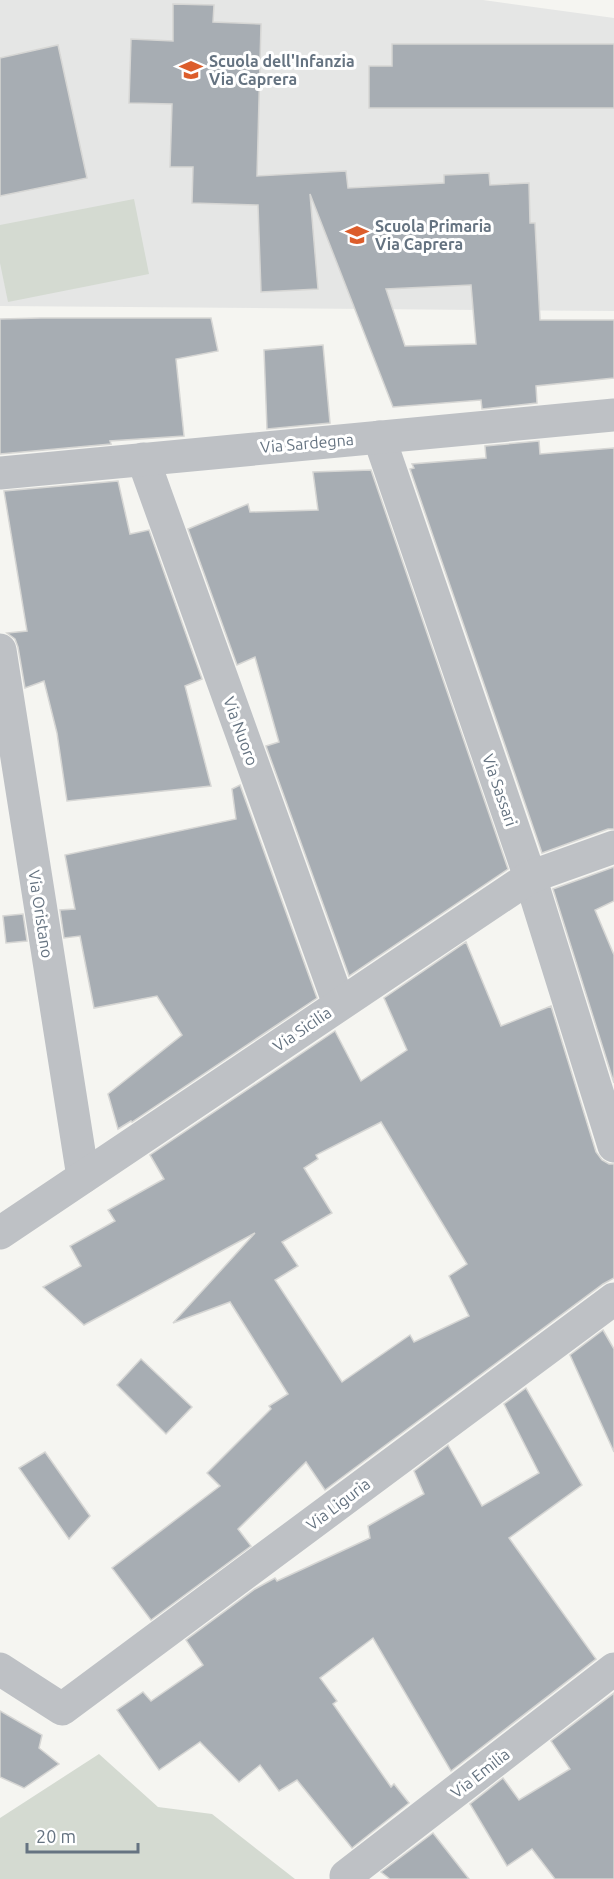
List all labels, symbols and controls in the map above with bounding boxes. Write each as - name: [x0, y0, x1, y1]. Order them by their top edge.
- place label: Scuola dell'Infanzia Via Caprera: [209, 52, 355, 88]
- school or university icon: Scuola dell'Infanzia Via Caprera: [178, 57, 204, 83]
- place label: Scuola Primaria Via Caprera: [375, 217, 492, 253]
- school or university icon: Scuola Primaria Via Caprera: [344, 222, 370, 248]
- street label: Via Sardegna: [259, 430, 355, 456]
- street label: Via Nuoro: [220, 694, 262, 768]
- street label: Via Sassari: [479, 752, 521, 828]
- street label: Via Oristano: [25, 869, 57, 959]
- street label: Via Sicilia: [269, 1003, 335, 1055]
- street label: Via Liguria: [303, 1474, 373, 1534]
- street label: Via Emilia: [447, 1745, 513, 1801]
- scale bar: [27, 1816, 138, 1854]
- text: 20 m: [36, 1826, 76, 1846]

